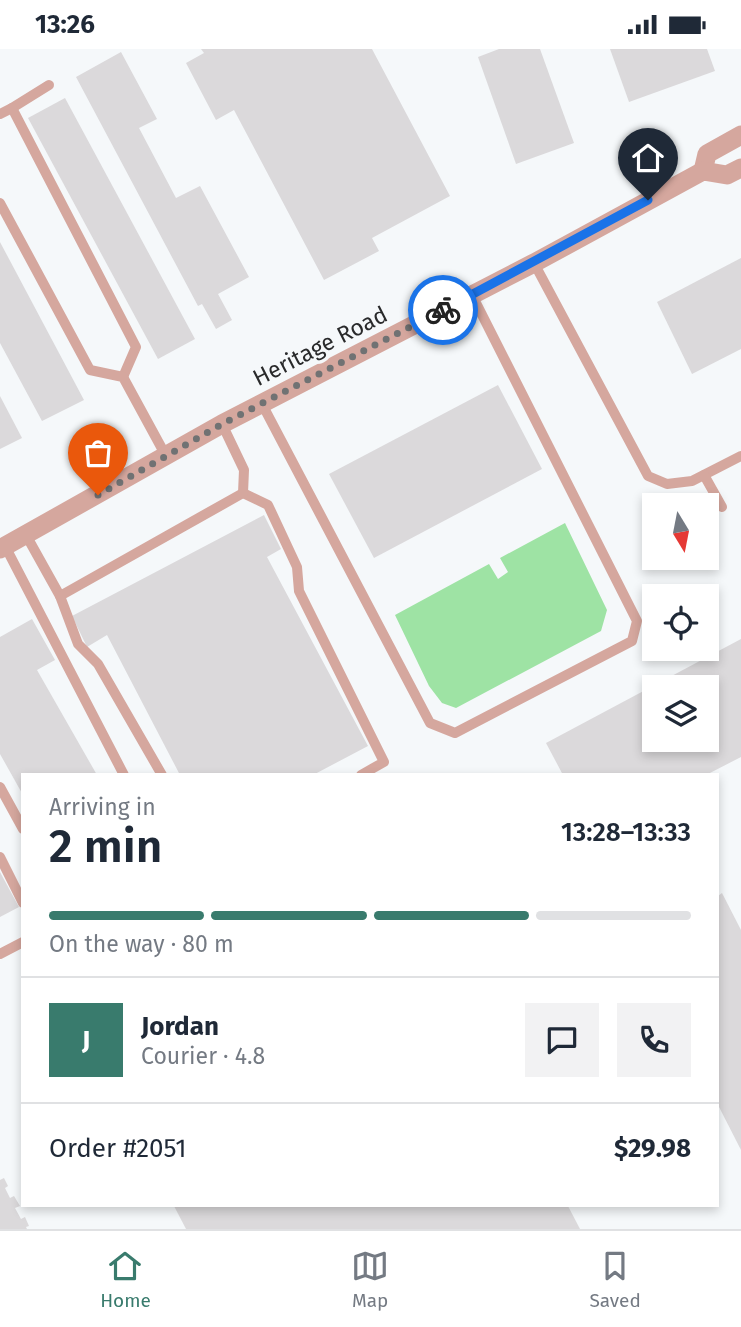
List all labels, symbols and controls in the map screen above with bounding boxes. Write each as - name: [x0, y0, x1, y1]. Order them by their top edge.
- text: 13:26: [35, 9, 95, 40]
- pin: [618, 128, 678, 200]
- icon: home: [629, 139, 667, 177]
- courier: [408, 275, 478, 345]
- icon: bike: [424, 291, 462, 329]
- street label: Heritage Road: [248, 300, 392, 392]
- pin: [68, 423, 128, 495]
- icon: bag: [79, 434, 117, 472]
- north arrow: [642, 493, 719, 571]
- map controls: [642, 493, 719, 752]
- button: locate: [642, 584, 719, 661]
- button: layers: [642, 675, 719, 752]
- text: Arriving in: [49, 793, 156, 821]
- text: 13:28–13:33: [561, 817, 691, 848]
- text: 2 min: [49, 819, 162, 874]
- text: On the way · 80 m: [49, 930, 234, 958]
- button: chat: [525, 1003, 599, 1077]
- button: phone: [617, 1003, 691, 1077]
- text: Jordan: [141, 1011, 219, 1042]
- text: J: [82, 1025, 90, 1056]
- text: Courier · 4.8: [141, 1042, 265, 1070]
- text: Order #2051: [49, 1133, 187, 1164]
- text: $29.98: [614, 1133, 691, 1164]
- tab: Home: [100, 1247, 151, 1312]
- tab: Map: [351, 1247, 389, 1312]
- tab: Saved: [589, 1247, 641, 1312]

